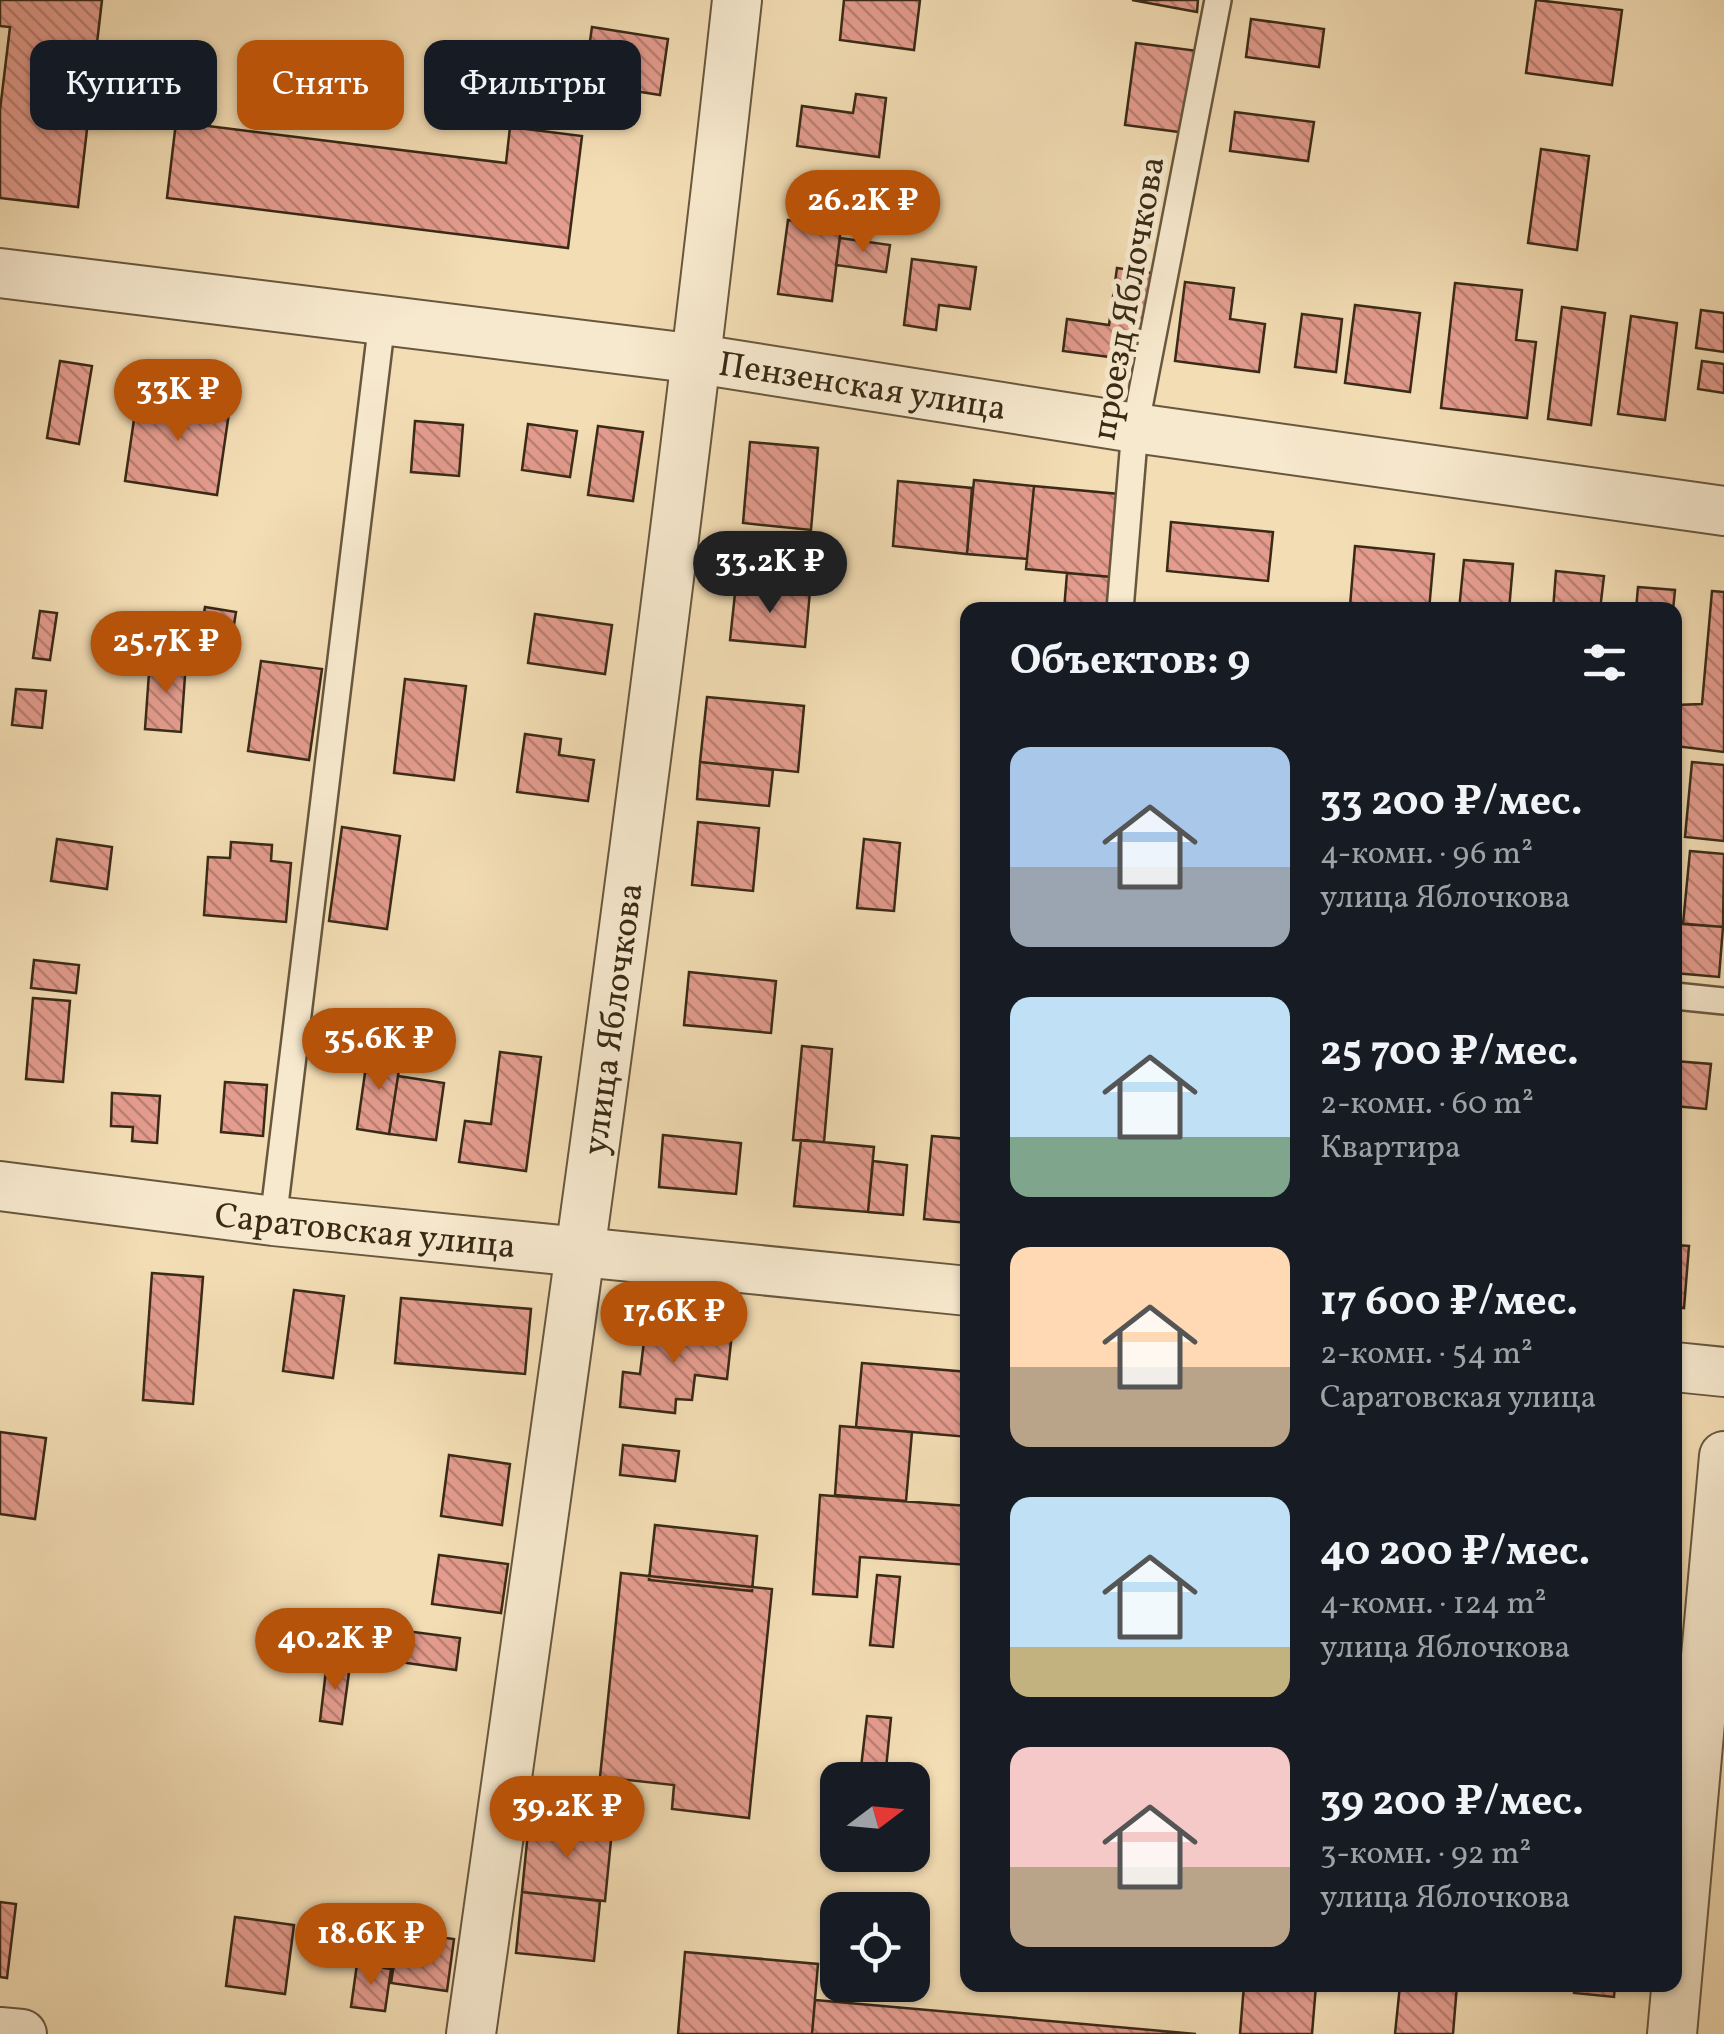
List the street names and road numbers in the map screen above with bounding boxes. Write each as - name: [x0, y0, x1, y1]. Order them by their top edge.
- street label: проезд Яблочкова: [1081, 153, 1179, 444]
- street label: Пензенская улица: [715, 342, 1009, 434]
- street label: улица Яблочкова: [573, 880, 657, 1158]
- street label: Саратовская улица: [212, 1193, 518, 1272]

